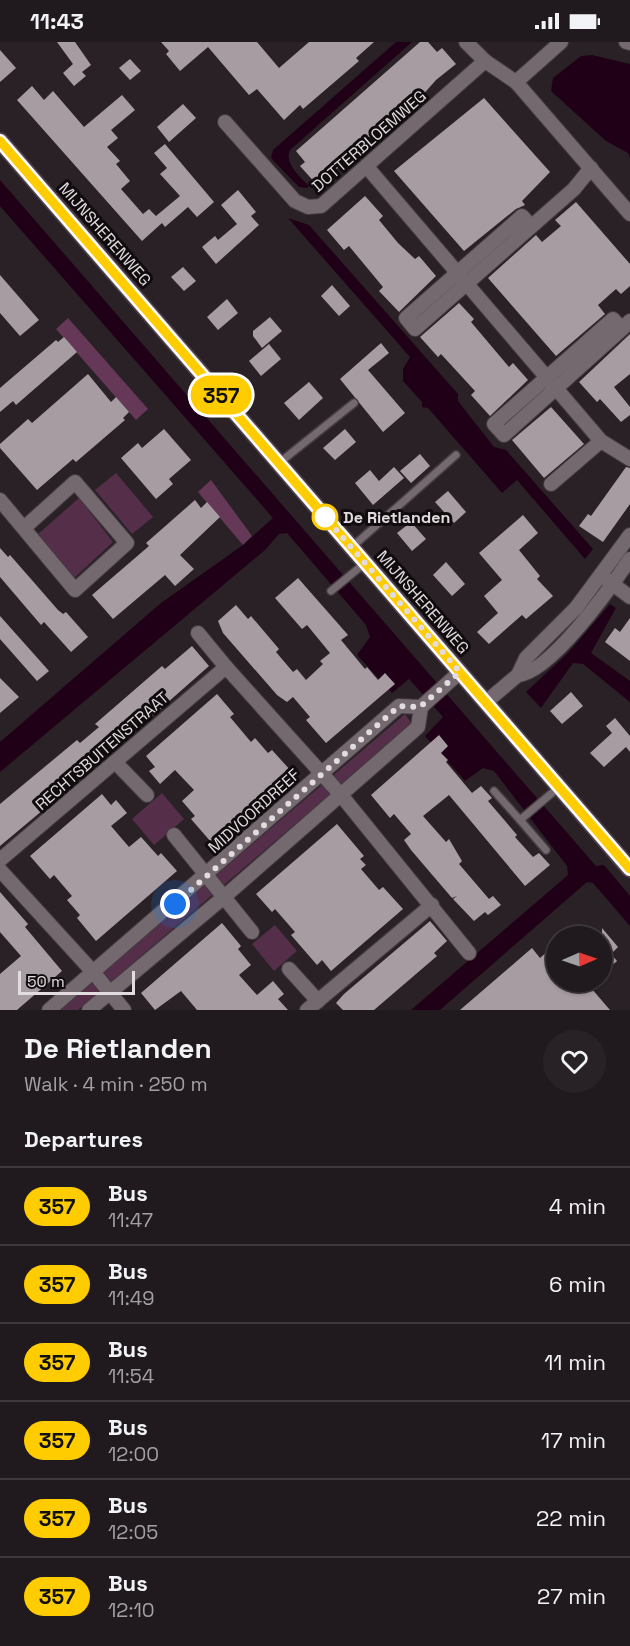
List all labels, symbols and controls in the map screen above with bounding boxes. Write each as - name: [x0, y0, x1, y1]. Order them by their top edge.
- text: 11:43: [30, 7, 84, 35]
- street label: DOTTERBLOEMWEG: [307, 86, 431, 196]
- street label: MIJNSHERENWEG: [54, 178, 156, 290]
- line badge: 357: [186, 376, 256, 414]
- text: 357: [203, 382, 239, 409]
- marker: De Rietlanden: [312, 504, 338, 530]
- place label: De Rietlanden: [343, 507, 450, 528]
- street label: MIJNSHERENWEG: [372, 546, 474, 658]
- street label: RECHTSBUITENSTRAAT: [31, 687, 173, 815]
- street label: MIDVOORDREEF: [204, 764, 305, 858]
- your location: [160, 889, 190, 919]
- north arrow: [546, 926, 612, 992]
- map controls: [546, 926, 612, 992]
- scale bar: [18, 968, 135, 995]
- text: 50 m: [27, 971, 65, 992]
- text: De Rietlanden: [24, 1030, 212, 1066]
- button: heart: [543, 1030, 606, 1093]
- text: Walk · 4 min · 250 m: [24, 1071, 208, 1097]
- text: Departures: [24, 1125, 143, 1153]
- text: Bus: [108, 1179, 148, 1207]
- text: 4 min: [549, 1192, 606, 1220]
- text: 357: [39, 1193, 75, 1220]
- text: 11:47: [108, 1207, 153, 1233]
- text: Bus: [108, 1257, 148, 1285]
- text: 6 min: [549, 1270, 606, 1298]
- text: 357: [39, 1271, 75, 1298]
- text: 11:49: [108, 1285, 155, 1311]
- text: Bus: [108, 1335, 148, 1363]
- text: 11 min: [544, 1348, 606, 1376]
- text: 357: [39, 1349, 75, 1376]
- text: 11:54: [108, 1363, 154, 1389]
- text: Bus: [108, 1413, 148, 1441]
- text: 17 min: [541, 1426, 606, 1454]
- text: 357: [39, 1427, 75, 1454]
- text: 12:00: [108, 1441, 159, 1467]
- text: Bus: [108, 1491, 148, 1519]
- text: 22 min: [536, 1504, 606, 1532]
- text: 357: [39, 1505, 75, 1532]
- text: 12:05: [108, 1519, 158, 1545]
- text: Bus: [108, 1569, 148, 1597]
- text: 27 min: [537, 1582, 606, 1610]
- text: 357: [39, 1583, 75, 1610]
- text: 12:10: [108, 1597, 155, 1623]

